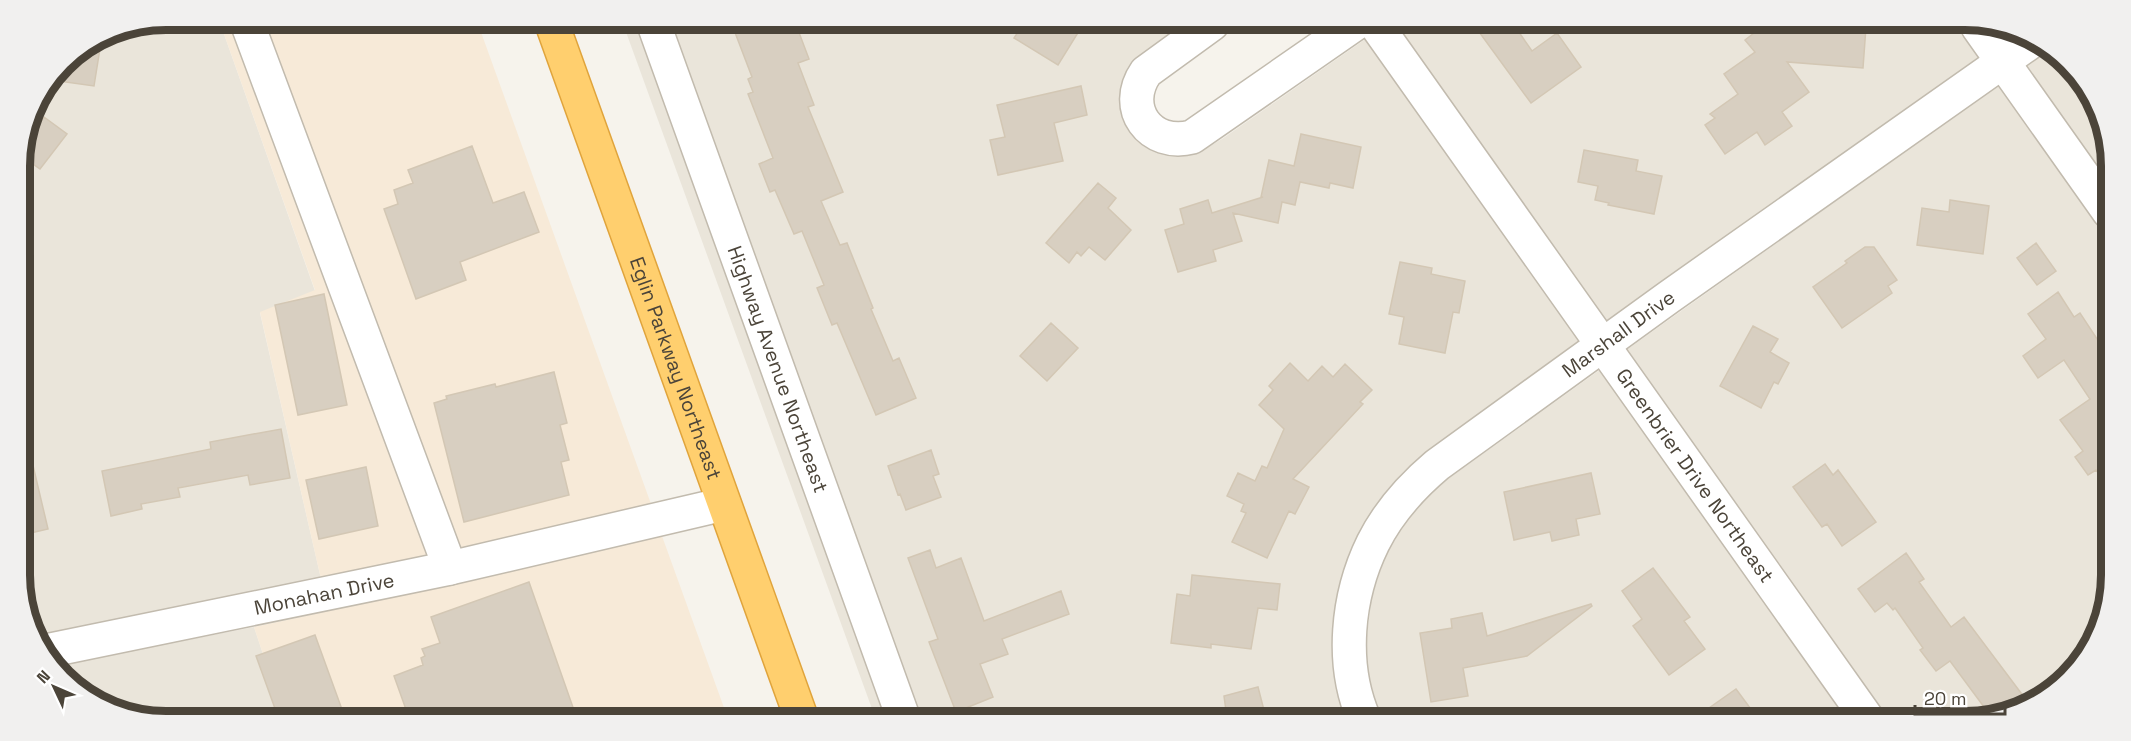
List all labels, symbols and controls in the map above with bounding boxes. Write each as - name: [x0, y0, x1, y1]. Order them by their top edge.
- street label: Highway Avenue Northeast: [722, 242, 834, 496]
- street label: Eglin Parkway Northeast: [624, 253, 728, 483]
- street label: Marshall Drive: [1557, 284, 1680, 383]
- street label: Greenbrier Drive Northeast: [1610, 363, 1780, 588]
- street label: Monahan Drive: [252, 567, 397, 621]
- north arrow: [24, 657, 84, 717]
- text: N: [32, 666, 55, 688]
- scale bar: [1915, 678, 2005, 716]
- text: 20 m: [1924, 687, 1967, 710]

